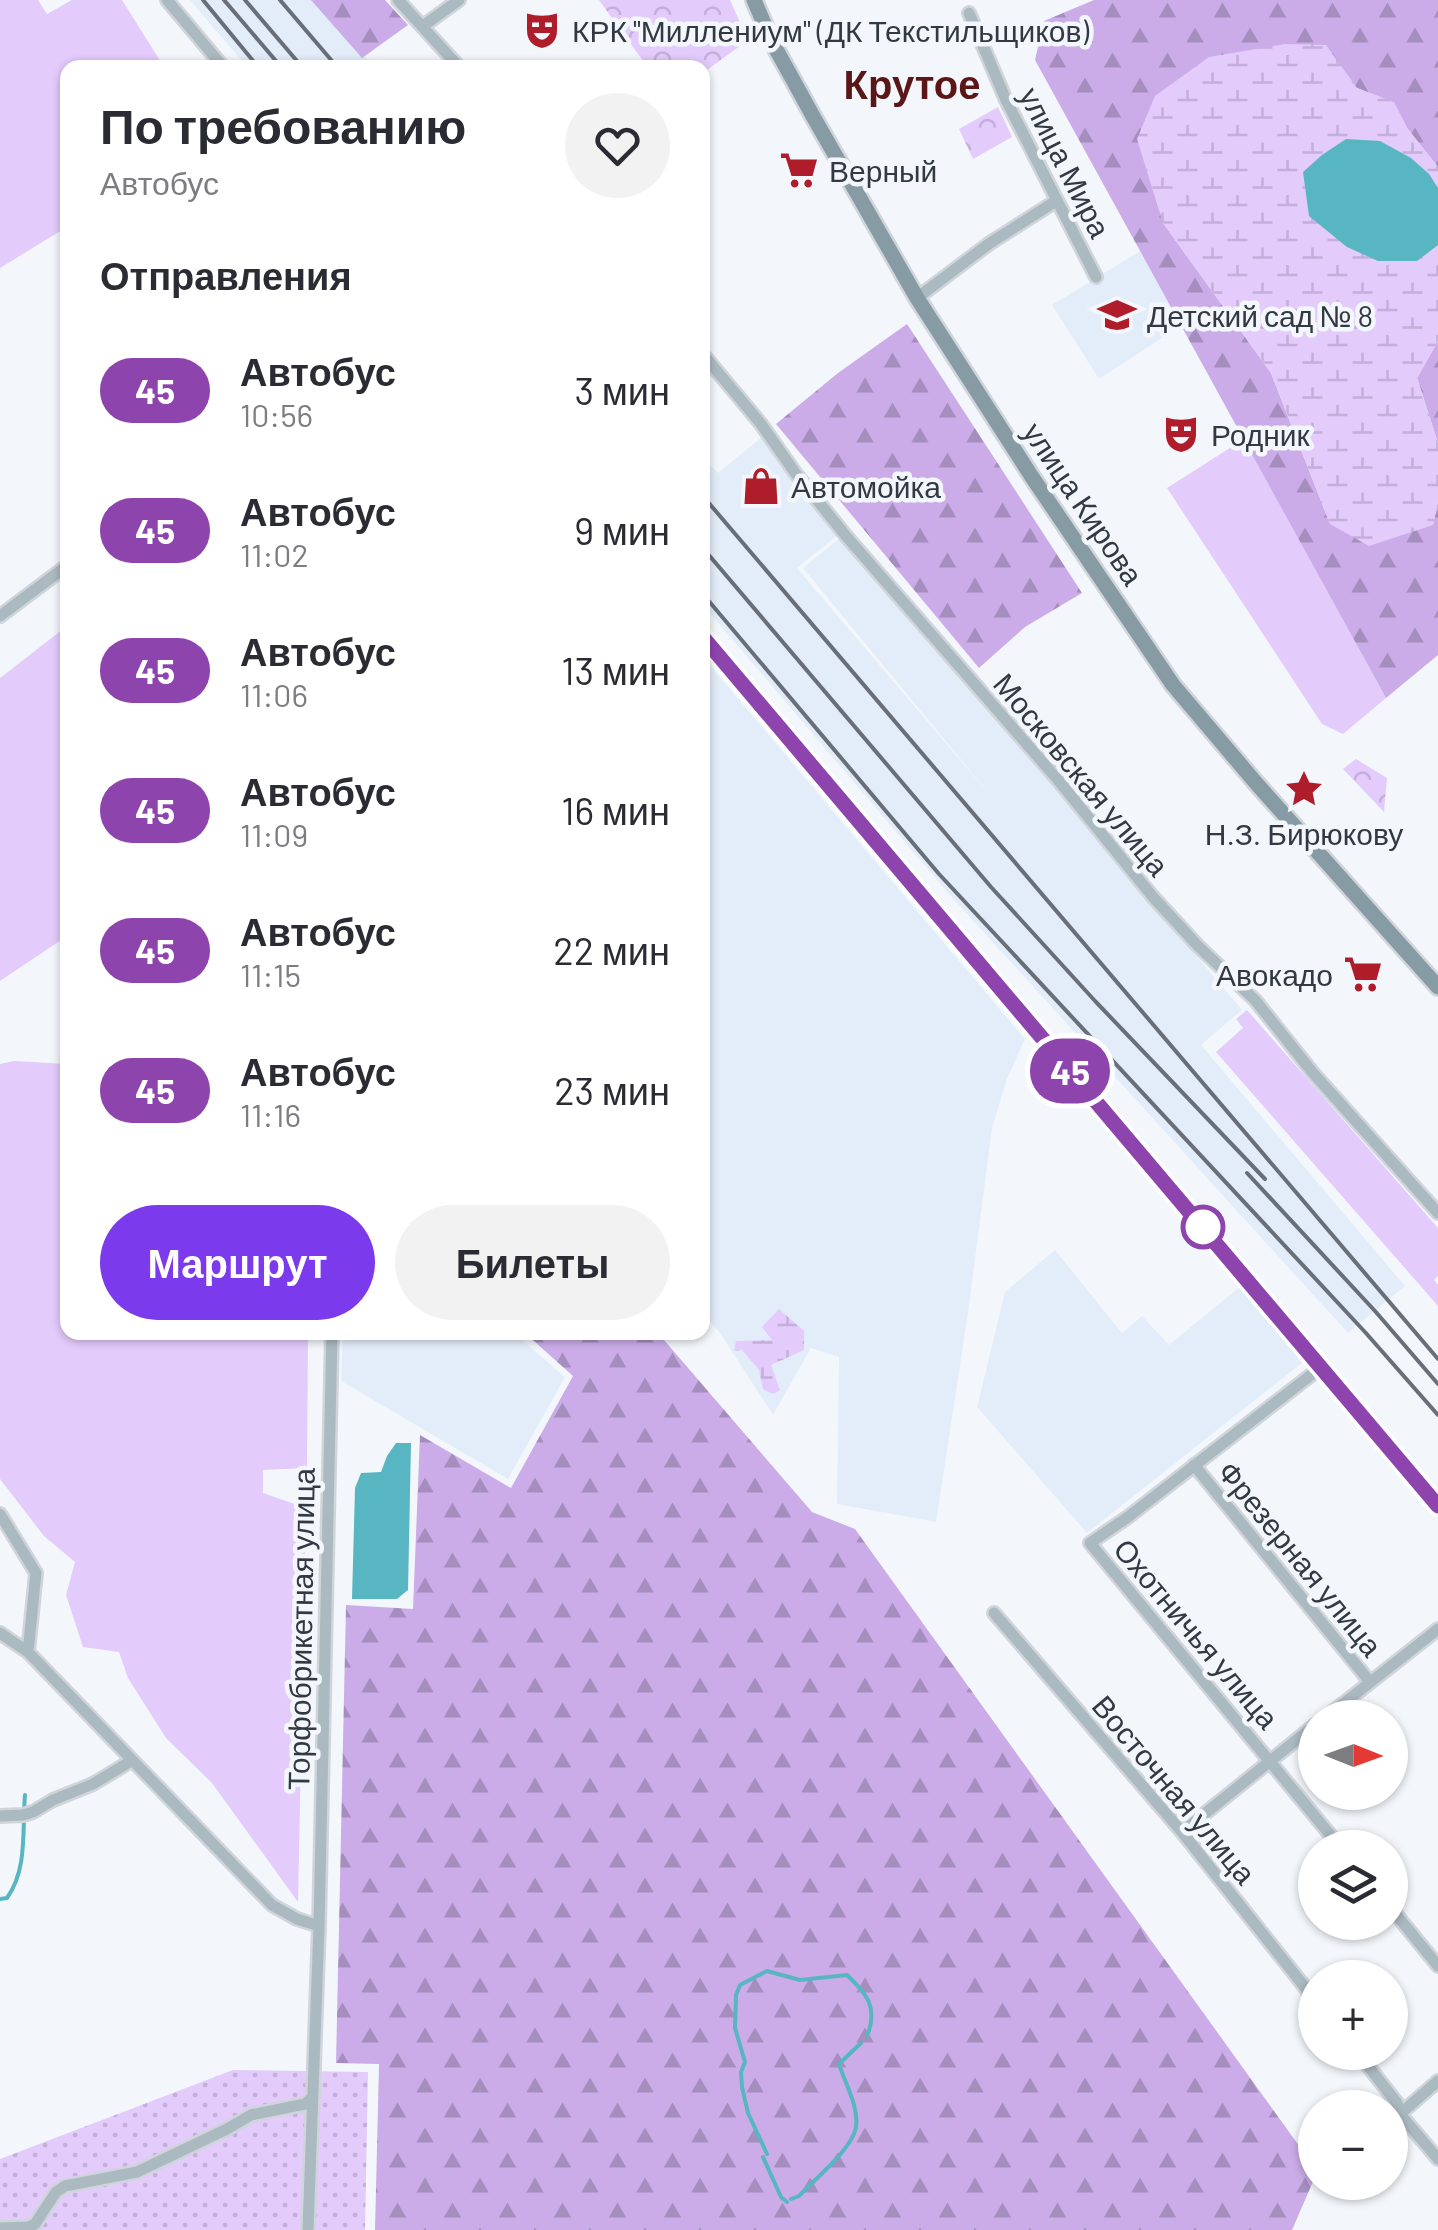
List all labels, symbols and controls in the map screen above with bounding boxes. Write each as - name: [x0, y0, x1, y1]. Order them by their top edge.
- theatre icon: КРК "Миллениум" (ДК Текстильщиков): [521, 9, 563, 51]
- place label: КРК "Миллениум" (ДК Текстильщиков): [572, 12, 1089, 48]
- district label: Крутое: [844, 59, 980, 107]
- street label: улица Мира: [1013, 81, 1119, 243]
- button: heart: [565, 93, 670, 198]
- text: По требованию: [100, 96, 466, 154]
- supermarket icon: Верный: [778, 149, 820, 191]
- place label: Верный: [829, 152, 937, 188]
- text: Автобус: [100, 163, 219, 201]
- text: Отправления: [100, 252, 352, 298]
- school or university icon: Детский сад № 8: [1096, 294, 1138, 336]
- place label: Детский сад № 8: [1147, 297, 1373, 333]
- text: Автобус: [240, 348, 396, 394]
- text: 3 мин: [574, 367, 670, 413]
- text: 45: [135, 369, 175, 411]
- text: 10:56: [240, 395, 313, 433]
- theatre icon: Родник: [1160, 413, 1202, 455]
- street label: улица Кирова: [1016, 415, 1152, 591]
- place label: Родник: [1211, 416, 1311, 452]
- shop icon: Автомойка: [740, 465, 782, 507]
- place label: Автомойка: [791, 468, 941, 504]
- text: Автобус: [240, 488, 396, 534]
- text: 9 мин: [574, 507, 670, 553]
- text: 45: [135, 509, 175, 551]
- text: 11:02: [240, 535, 309, 573]
- text: Автобус: [240, 628, 396, 674]
- text: 13 мин: [561, 647, 670, 693]
- text: 45: [135, 649, 175, 691]
- street label: Московская улица: [987, 666, 1177, 883]
- text: 11:06: [240, 675, 308, 713]
- text: Автобус: [240, 768, 396, 814]
- place icon: Н.З. Бирюкову: [1283, 768, 1325, 810]
- text: 16 мин: [561, 787, 670, 833]
- text: 45: [135, 789, 175, 831]
- text: 11:09: [240, 815, 308, 853]
- place label: Н.З. Бирюкову: [1205, 815, 1403, 851]
- text: Автобус: [240, 908, 396, 954]
- text: 22 мин: [553, 927, 670, 973]
- text: 45: [135, 929, 175, 971]
- supermarket icon: Авокадо: [1342, 953, 1384, 995]
- text: 11:15: [240, 955, 301, 993]
- place label: Авокадо: [1216, 956, 1333, 992]
- line badge: 45: [1025, 1038, 1115, 1104]
- text: Автобус: [240, 1048, 396, 1094]
- text: 45: [1050, 1050, 1090, 1092]
- text: 23 мин: [554, 1067, 670, 1113]
- text: 45: [135, 1069, 175, 1111]
- text: 11:16: [240, 1095, 301, 1133]
- button: Маршрут: [100, 1205, 375, 1320]
- button: Билеты: [395, 1205, 670, 1320]
- unlabelled marker: [1182, 1206, 1224, 1248]
- street label: Фрезерная улица: [1211, 1453, 1391, 1663]
- street label: Торфобрикетная улица: [279, 1467, 321, 1790]
- street label: Охотничья улица: [1107, 1531, 1287, 1735]
- street label: Восточная улица: [1086, 1688, 1264, 1891]
- north arrow: [1298, 1700, 1408, 1810]
- map controls: [1298, 1700, 1408, 2200]
- button: layers: [1298, 1830, 1408, 1940]
- button: +: [1298, 1960, 1408, 2070]
- button: −: [1298, 2090, 1408, 2200]

